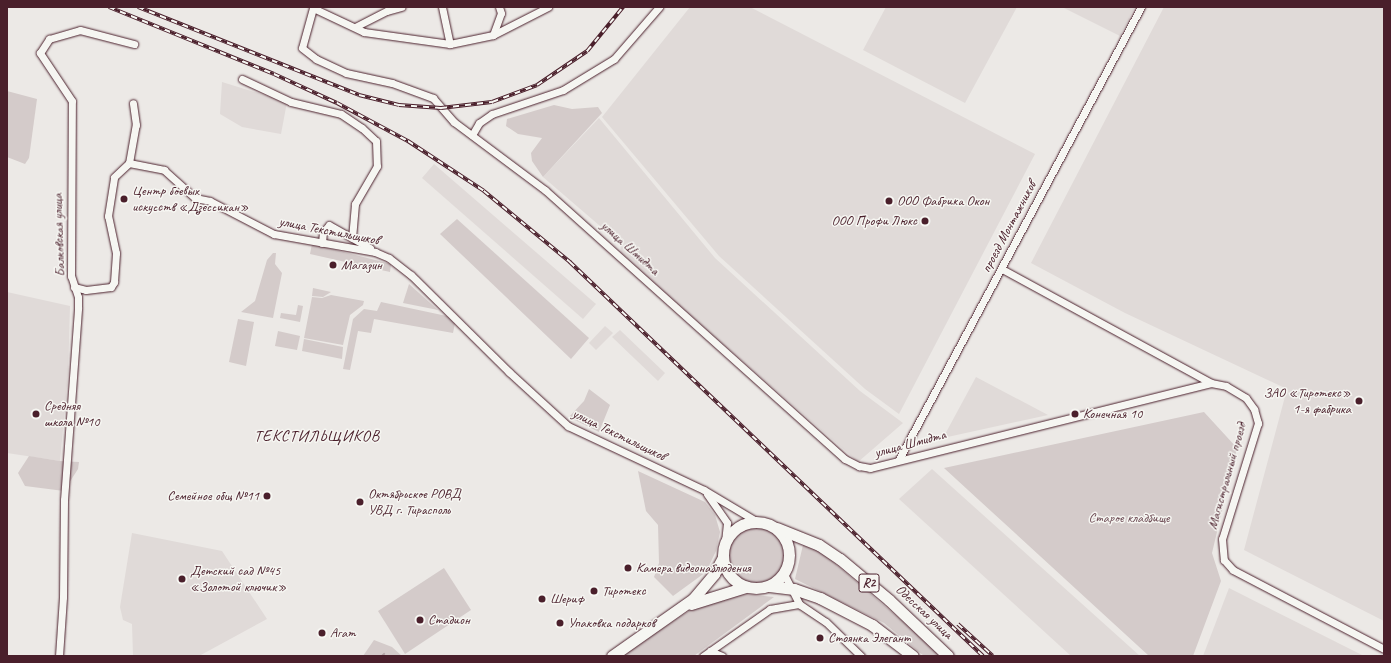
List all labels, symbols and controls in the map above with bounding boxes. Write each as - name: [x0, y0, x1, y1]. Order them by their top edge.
- street label: проезд Монтажников: [978, 179, 1040, 275]
- place label: Центр боевых искусств «Дзессикан»: [132, 183, 249, 216]
- street label: Балковская улица: [49, 193, 69, 277]
- place label: ООО Фабрика Окон: [897, 193, 989, 209]
- marker: Центр боевых искусств «Дзессикан»: [119, 194, 129, 204]
- marker: ООО Фабрика Окон: [884, 196, 894, 206]
- street label: улица Текстильщиков: [278, 213, 380, 249]
- place label: ООО Профи Люкс: [831, 213, 917, 229]
- marker: ООО Профи Люкс: [920, 216, 930, 226]
- street label: улица Шмидта: [598, 218, 662, 278]
- place label: Магазин: [341, 257, 382, 273]
- marker: Магазин: [328, 260, 338, 270]
- place label: ЗАО «Тиротекс» 1-я фабрика: [1263, 385, 1351, 418]
- marker: ЗАО «Тиротекс» 1-я фабрика: [1354, 396, 1364, 406]
- place label: Средняя школа №10: [44, 398, 100, 430]
- street label: улица Текстильщиков: [570, 406, 668, 464]
- place label: Конечная 10: [1083, 406, 1142, 422]
- marker: Средняя школа №10: [31, 409, 41, 419]
- marker: Конечная 10: [1070, 409, 1080, 419]
- street label: Магистральный проезд: [1204, 421, 1250, 531]
- district label: ТЕКСТИЛЬЩИКОВ: [254, 426, 380, 446]
- street label: улица Шмидта: [873, 427, 947, 461]
- place label: Октябрьское РОВД УВД г. Тирасполь: [368, 486, 461, 518]
- place label: Семейное общ №11: [166, 488, 259, 504]
- marker: Семейное общ №11: [262, 491, 272, 501]
- marker: Октябрьское РОВД УВД г. Тирасполь: [355, 497, 365, 507]
- park label: Старое кладбище: [1088, 510, 1170, 526]
- place label: Камера видеонаблюдения: [636, 560, 749, 576]
- place label: Детский сад №45 «Золотой ключик»: [190, 563, 286, 596]
- marker: Камера видеонаблюдения: [623, 563, 633, 573]
- road number: R2: [858, 572, 880, 594]
- marker: Детский сад №45 «Золотой ключик»: [177, 574, 187, 584]
- street label: Одесская улица: [892, 581, 956, 643]
- place label: Тиротекс: [602, 583, 646, 599]
- marker: Тиротекс: [589, 586, 599, 596]
- place label: Шериф: [550, 591, 584, 607]
- marker: Шериф: [537, 594, 547, 604]
- place label: Стадион: [428, 612, 470, 628]
- marker: Стадион: [415, 615, 425, 625]
- place label: Упаковка подарков: [568, 615, 654, 631]
- marker: Упаковка подарков: [555, 618, 565, 628]
- place label: Агат: [330, 625, 356, 641]
- marker: Агат: [317, 628, 327, 638]
- place label: Стоянка Элегант: [828, 630, 910, 646]
- marker: Стоянка Элегант: [815, 633, 825, 643]

